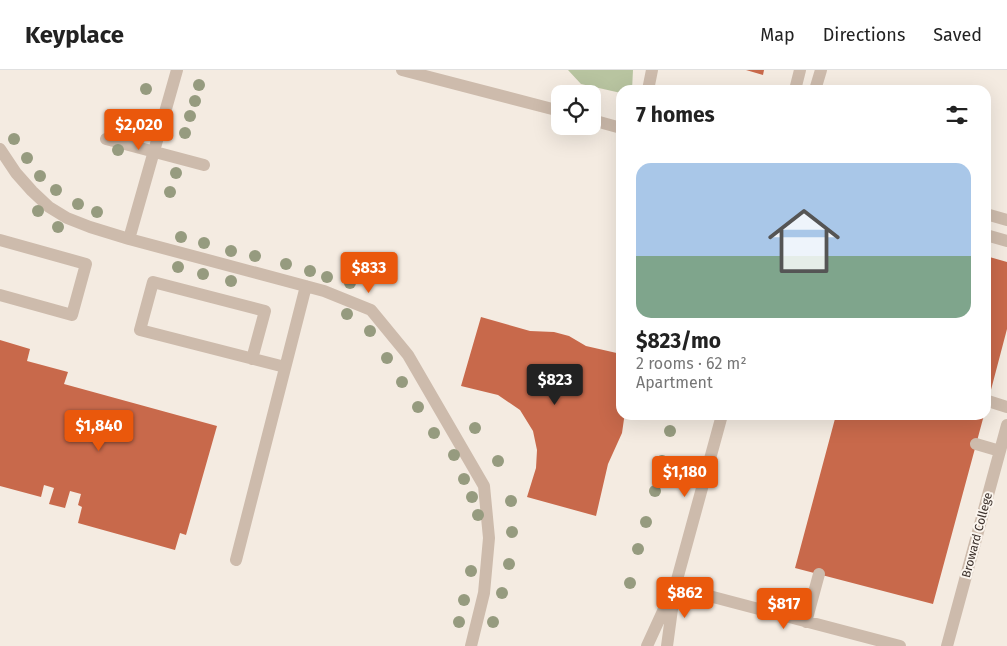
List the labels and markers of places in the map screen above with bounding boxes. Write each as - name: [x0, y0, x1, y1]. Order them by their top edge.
- pin: $2,020: [98, 108, 180, 151]
- pin: $833: [339, 252, 399, 294]
- pin: $823: [525, 364, 585, 406]
- pin: $1,840: [58, 410, 140, 452]
- pin: $1,180: [644, 456, 726, 498]
- pin: $862: [655, 576, 715, 619]
- pin: $817: [754, 588, 814, 630]

